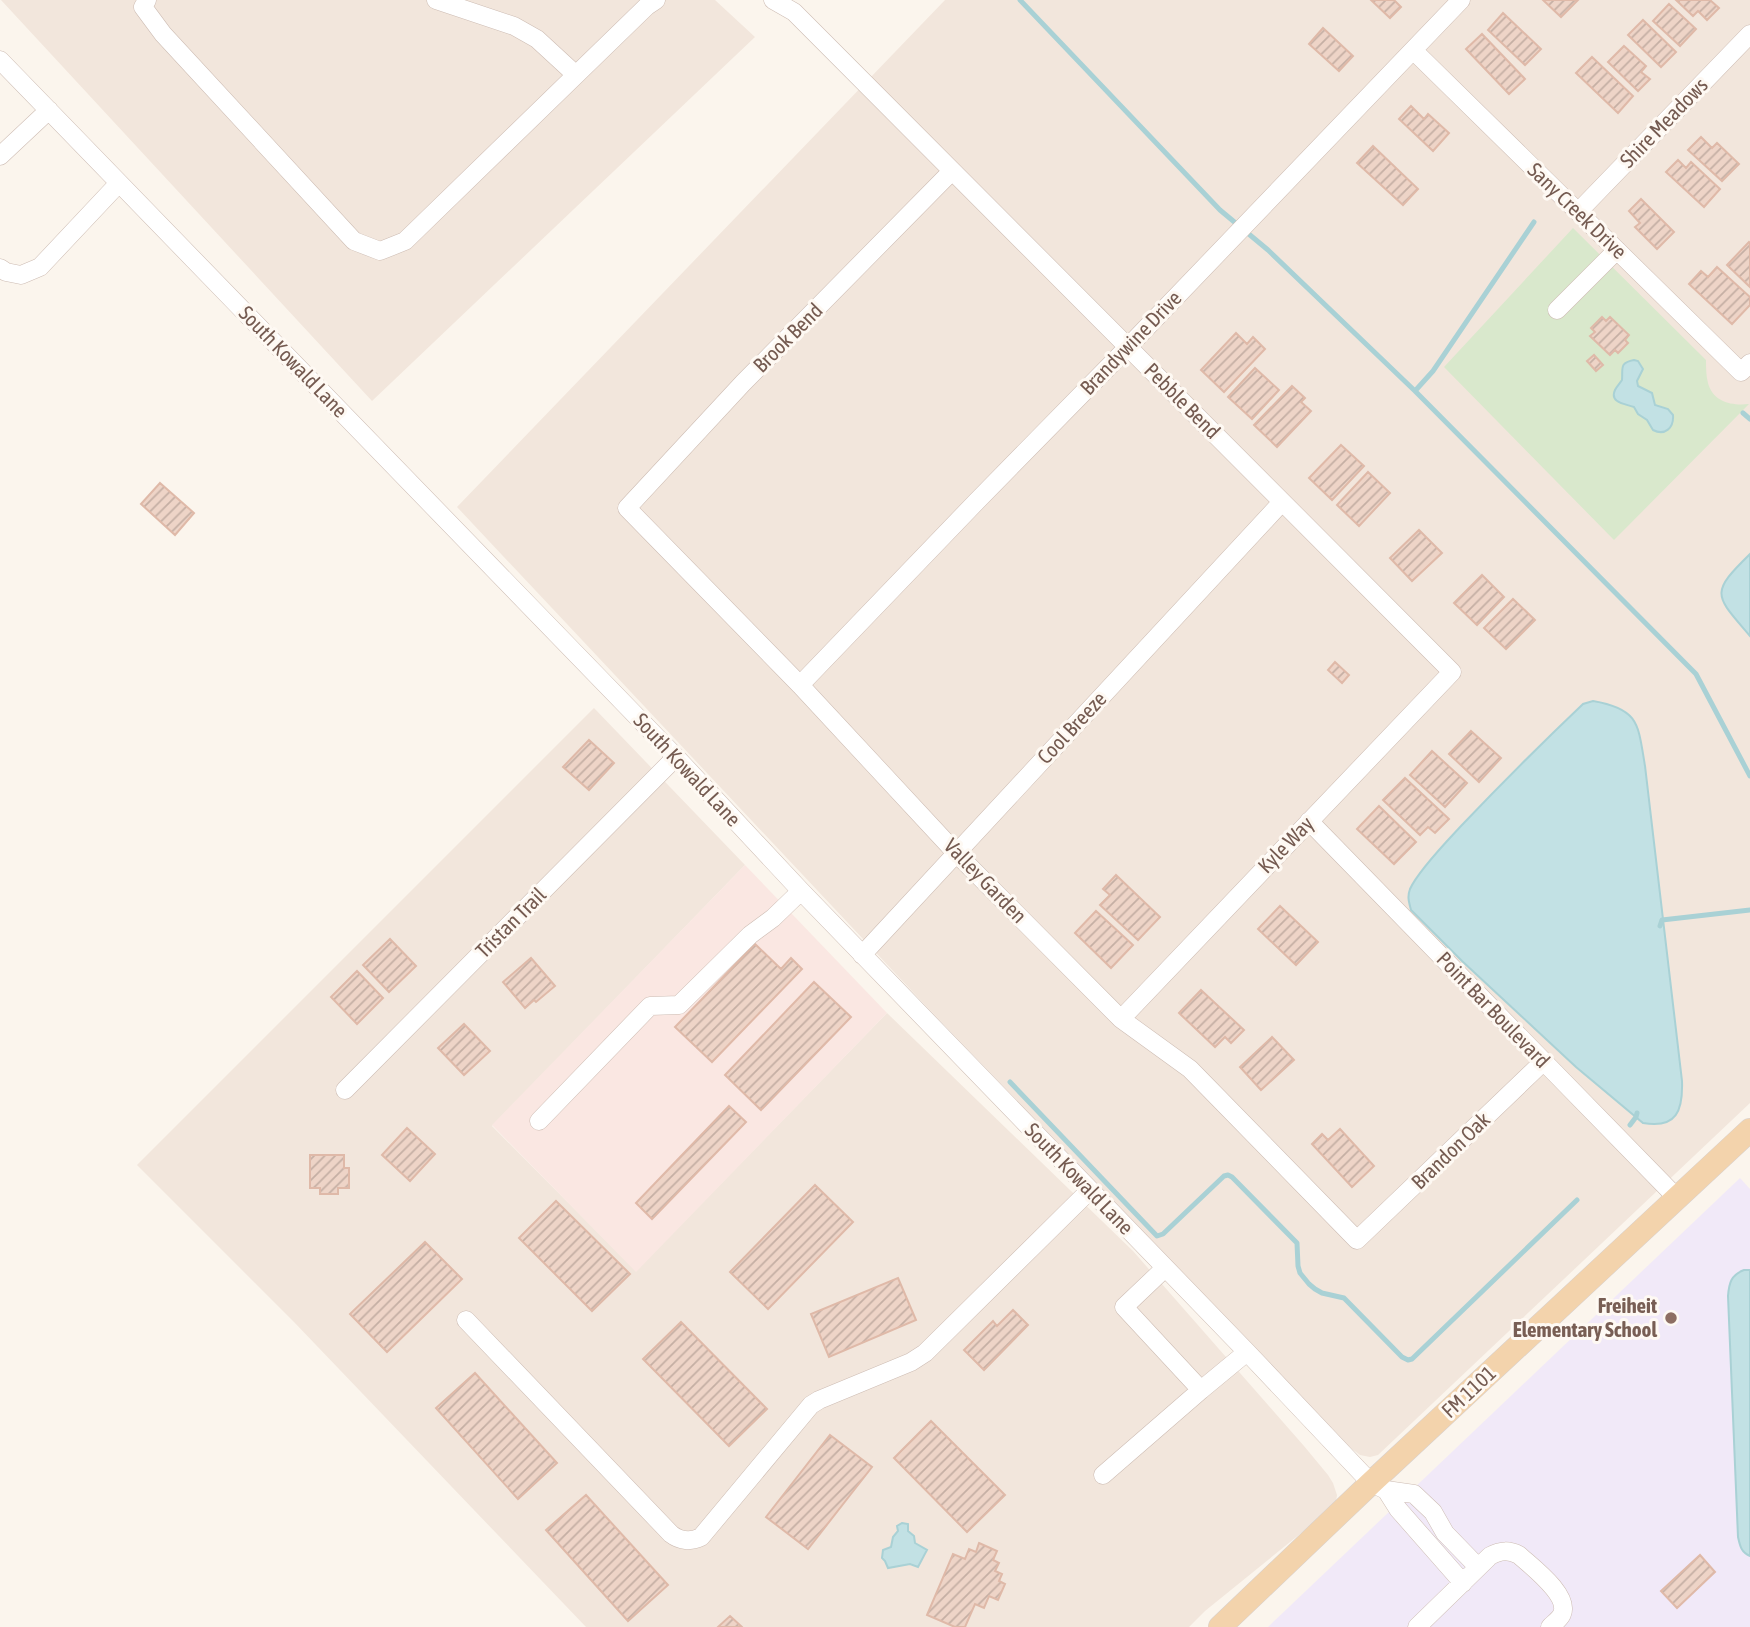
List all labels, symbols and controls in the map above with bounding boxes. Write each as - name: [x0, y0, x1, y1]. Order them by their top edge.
- street label: Shire Meadows: [1615, 72, 1712, 172]
- street label: Sany Creek Drive: [1523, 157, 1632, 263]
- street label: Brandywine Drive: [1075, 285, 1186, 399]
- street label: Brook Bend: [748, 298, 827, 377]
- street label: South Kowald Lane: [235, 301, 353, 422]
- street label: Pebble Bend: [1140, 358, 1225, 443]
- street label: Cool Breeze: [1032, 686, 1111, 768]
- street label: South Kowald Lane: [629, 708, 746, 831]
- street label: Kyle Way: [1253, 811, 1318, 877]
- street label: Valley Garden: [940, 833, 1032, 927]
- street label: Tristan Trail: [470, 882, 551, 962]
- street label: Point Bar Boulevard: [1432, 946, 1555, 1072]
- street label: Brandon Oak: [1406, 1107, 1495, 1194]
- street label: South Kowald Lane: [1021, 1118, 1139, 1239]
- place label: Freiheit Elementary School: [1513, 1293, 1657, 1341]
- marker: Freiheit Elementary School: [1663, 1310, 1679, 1326]
- street label: FM 1101: [1436, 1360, 1500, 1422]

